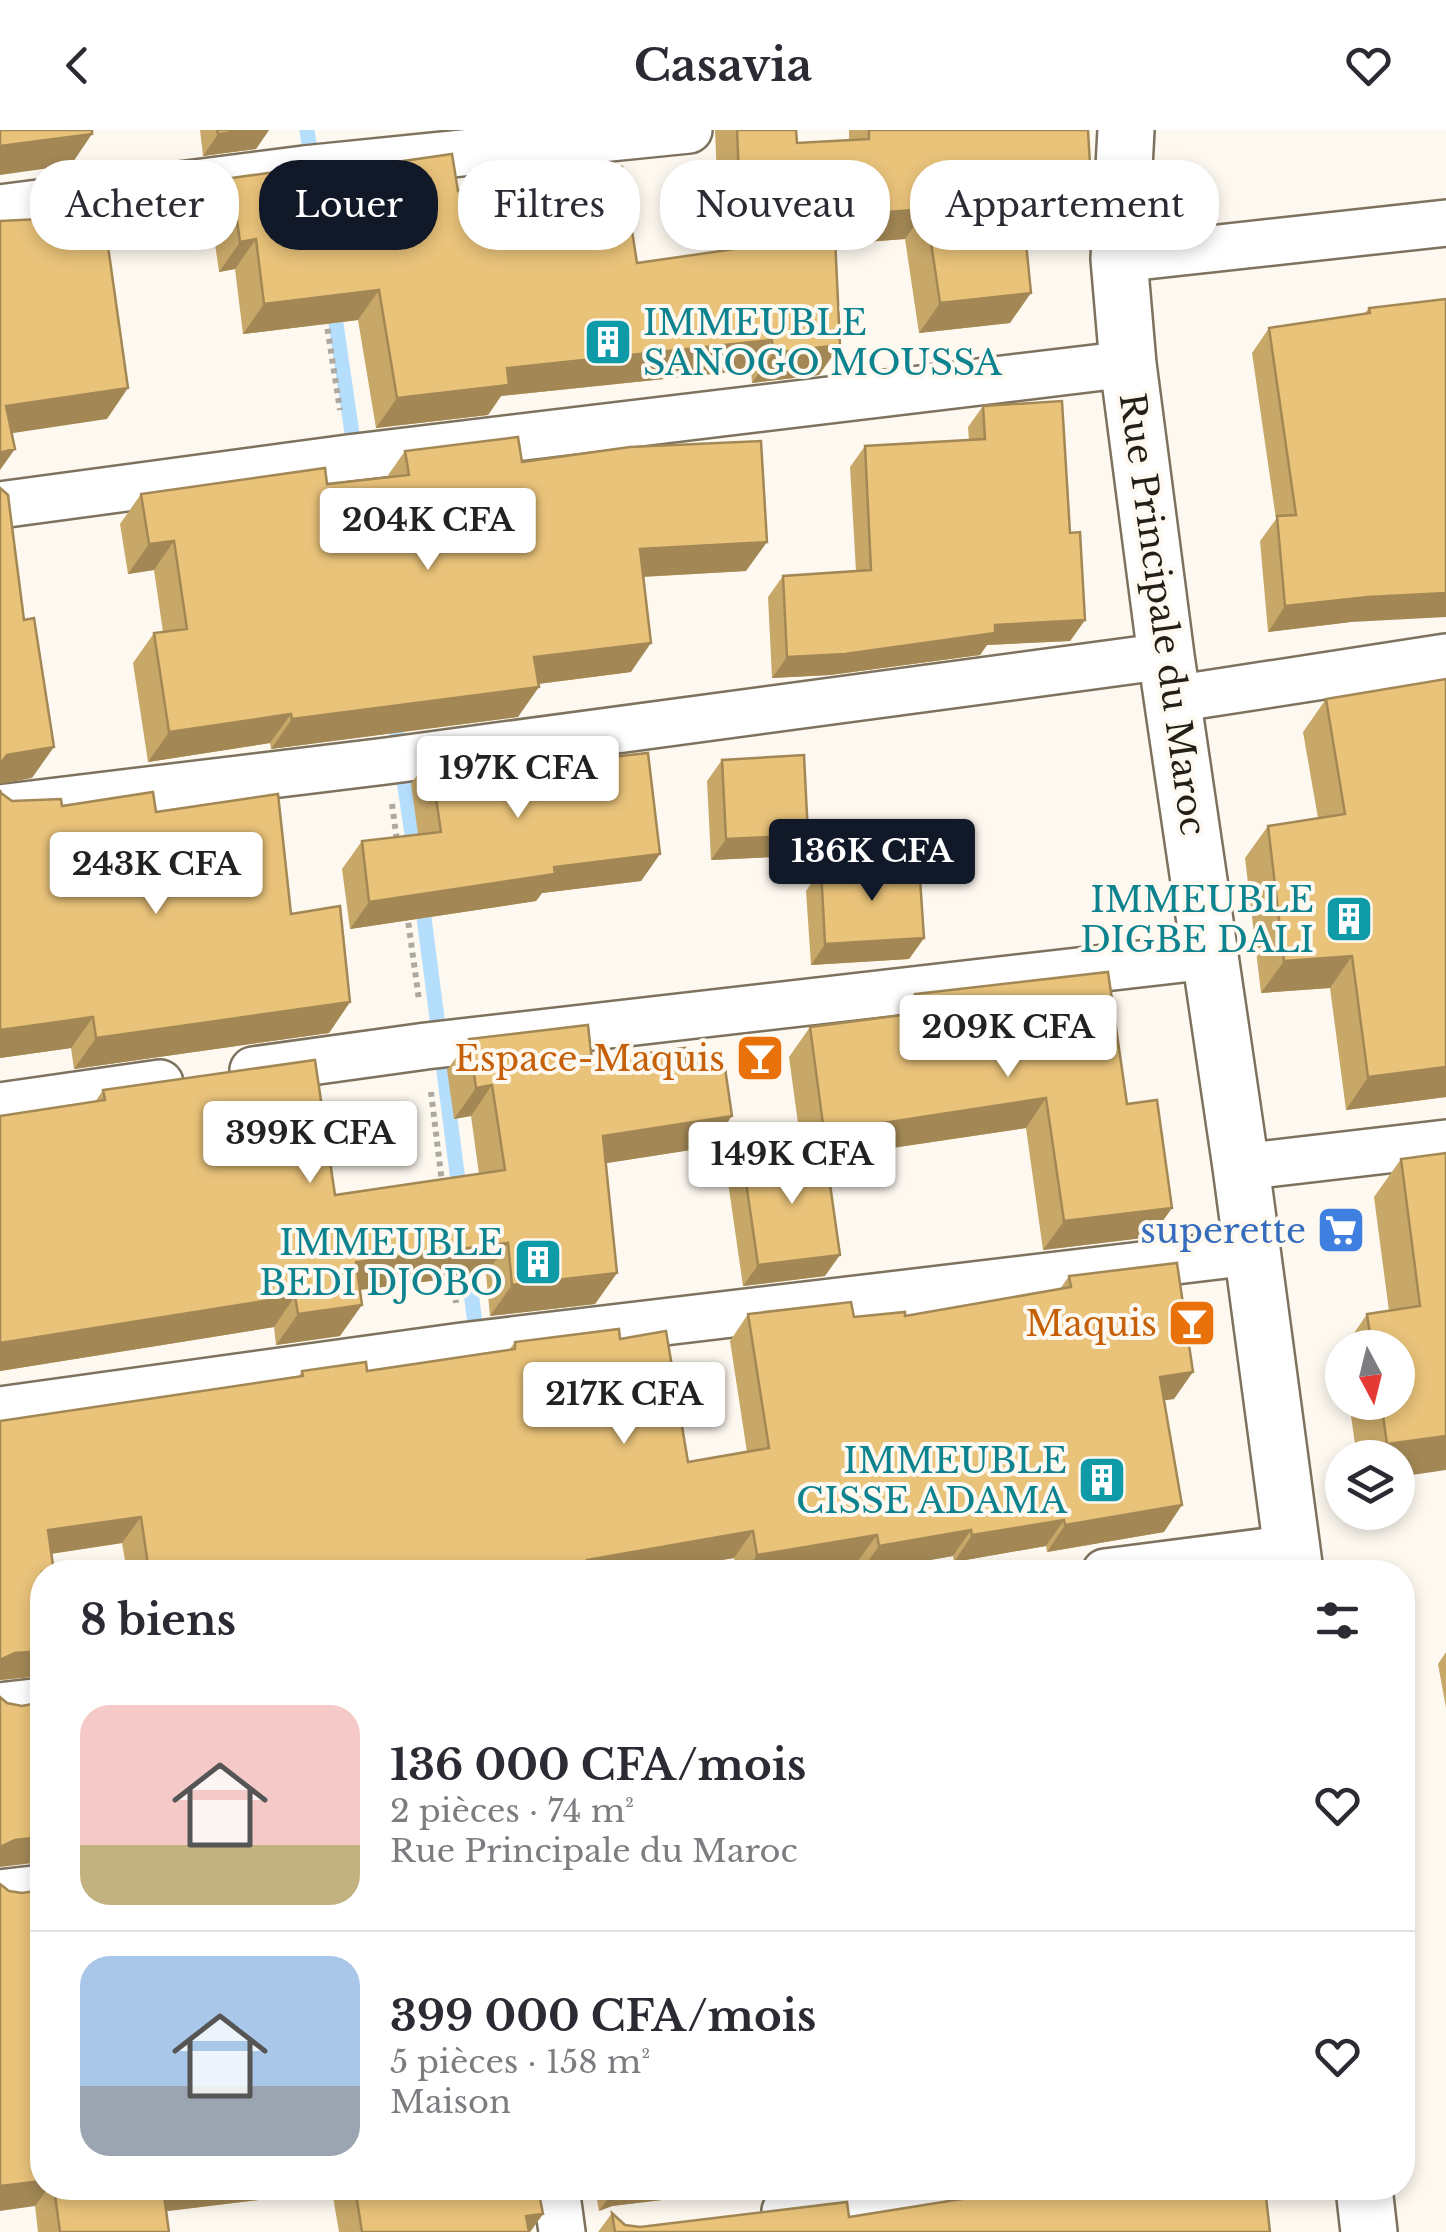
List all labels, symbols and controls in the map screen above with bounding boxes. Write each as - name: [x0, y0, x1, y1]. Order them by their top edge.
- text: Casavia: [634, 37, 812, 93]
- icon: back: [50, 38, 105, 93]
- icon: heart: [1341, 38, 1396, 93]
- chip: Acheter: [30, 160, 239, 250]
- chip: Louer: [259, 160, 438, 250]
- chip: Filtres: [458, 160, 640, 250]
- chip: Nouveau: [660, 160, 890, 250]
- chip: Appartement: [910, 160, 1219, 250]
- place label: IMMEUBLE SANOGO MOUSSA: [643, 301, 1003, 384]
- building icon: IMMEUBLE SANOGO MOUSSA: [582, 316, 634, 368]
- street label: Rue Principale du Maroc: [1111, 390, 1215, 838]
- pin: 204K CFA: [325, 488, 531, 573]
- text: 204K CFA: [342, 500, 514, 540]
- pin: 197K CFA: [415, 736, 621, 821]
- text: 197K CFA: [439, 748, 597, 788]
- pin: 136K CFA: [769, 819, 975, 904]
- text: 136K CFA: [791, 831, 953, 871]
- pin: 243K CFA: [53, 832, 259, 917]
- text: 243K CFA: [72, 844, 240, 884]
- place label: IMMEUBLE DIGBE DALI: [1080, 878, 1314, 961]
- building icon: IMMEUBLE DIGBE DALI: [1323, 893, 1375, 945]
- pin: 209K CFA: [905, 995, 1111, 1080]
- text: 209K CFA: [922, 1007, 1094, 1047]
- bar icon: Espace-Maquis: [734, 1032, 786, 1084]
- place label: Espace-Maquis: [454, 1037, 725, 1080]
- pin: 399K CFA: [207, 1101, 413, 1186]
- text: 399K CFA: [225, 1113, 395, 1153]
- pin: 149K CFA: [689, 1122, 895, 1207]
- text: 149K CFA: [711, 1134, 873, 1174]
- supermarket icon: superette: [1315, 1204, 1367, 1256]
- place label: superette: [1140, 1209, 1306, 1252]
- place label: IMMEUBLE BEDI DJOBO: [259, 1221, 503, 1304]
- building icon: IMMEUBLE BEDI DJOBO: [512, 1236, 564, 1288]
- bar icon: Maquis: [1166, 1297, 1218, 1349]
- place label: Maquis: [1025, 1302, 1157, 1345]
- north arrow: [1325, 1330, 1415, 1420]
- map controls: [1325, 1330, 1415, 1530]
- pin: 217K CFA: [521, 1362, 727, 1447]
- text: 217K CFA: [545, 1374, 703, 1414]
- place label: IMMEUBLE CISSE ADAMA: [796, 1439, 1068, 1522]
- button: layers: [1325, 1440, 1415, 1530]
- building icon: IMMEUBLE CISSE ADAMA: [1076, 1454, 1128, 1506]
- icon: filters: [1310, 1593, 1365, 1648]
- text: 8 biens: [80, 1594, 236, 1646]
- text: 136 000 CFA/mois: [390, 1739, 806, 1791]
- icon: home: [160, 1745, 280, 1865]
- icon: heart: [1310, 1778, 1365, 1833]
- text: 2 pièces · 74 m²: [390, 1791, 634, 1831]
- text: Rue Principale du Maroc: [390, 1831, 798, 1871]
- text: 399 000 CFA/mois: [390, 1990, 816, 2042]
- icon: home: [160, 1996, 280, 2116]
- icon: heart: [1310, 2029, 1365, 2084]
- text: 5 pièces · 158 m²: [390, 2042, 650, 2082]
- text: Maison: [390, 2082, 511, 2122]

